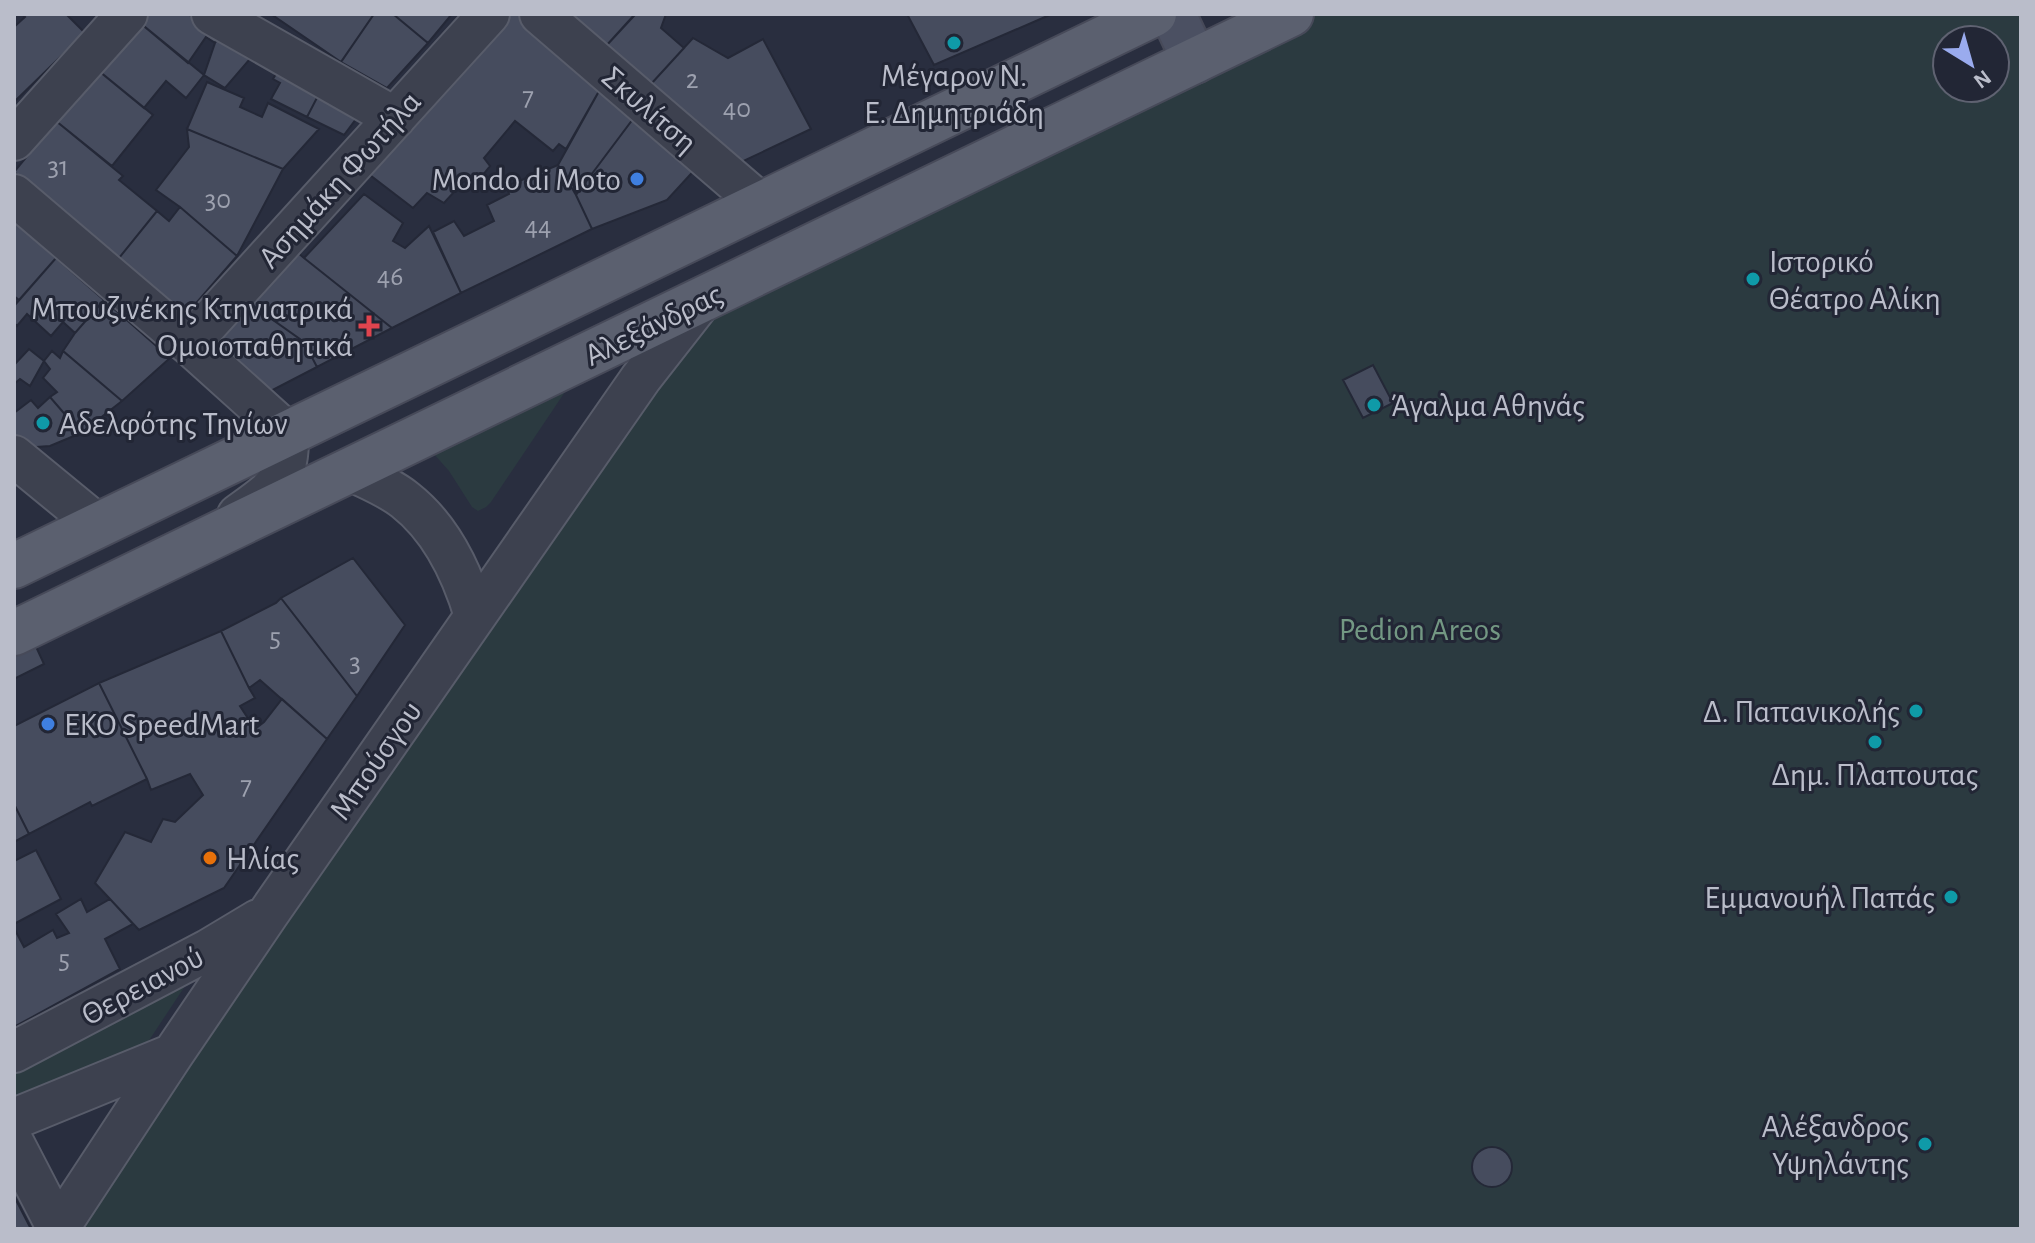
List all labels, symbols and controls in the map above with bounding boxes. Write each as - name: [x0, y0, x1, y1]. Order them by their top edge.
- north arrow: [1931, 24, 2011, 104]
- marker: Μέγαρον Ν. Ε. Δημητριάδη: [945, 34, 963, 52]
- street label: Σκυλίτση: [596, 60, 703, 159]
- place label: Μέγαρον Ν. Ε. Δημητριάδη: [864, 60, 1044, 129]
- house number: 2: [686, 66, 698, 94]
- text: N: [1970, 66, 1995, 93]
- house number: 7: [522, 83, 534, 111]
- street label: Ασημάκη Φωτήλα: [252, 85, 427, 274]
- house number: 40: [723, 95, 751, 123]
- house number: 31: [47, 153, 69, 181]
- place label: Mondo di Moto: [432, 164, 621, 196]
- marker: Mondo di Moto: [628, 170, 646, 188]
- house number: 30: [205, 186, 231, 214]
- house number: 44: [525, 213, 551, 241]
- place label: Ιστορικό Θέατρο Αλίκη: [1769, 246, 1941, 315]
- house number: 46: [377, 263, 403, 291]
- marker: Ιστορικό Θέατρο Αλίκη: [1744, 270, 1762, 288]
- street label: Αλεξάνδρας: [580, 278, 727, 372]
- place label: Μπουζινέκης Κτηνιατρικά Ομοιοπαθητικά: [31, 293, 353, 362]
- marker: Μπουζινέκης Κτηνιατρικά Ομοιοπαθητικά: [360, 317, 378, 335]
- place label: Άγαλμα Αθηνάς: [1390, 390, 1585, 422]
- marker: Άγαλμα Αθηνάς: [1365, 396, 1383, 414]
- place label: Αδελφότης Τηνίων: [59, 408, 288, 440]
- marker: Αδελφότης Τηνίων: [34, 414, 52, 432]
- park label: Pedion Areos: [1339, 614, 1501, 646]
- house number: 5: [269, 624, 281, 652]
- house number: 3: [349, 649, 361, 677]
- street label: Μπούσγου: [324, 696, 428, 826]
- place label: Δ. Παπανικολής: [1703, 696, 1900, 728]
- marker: Δ. Παπανικολής: [1907, 702, 1925, 720]
- place label: EKO SpeedMart: [64, 709, 259, 741]
- marker: EKO SpeedMart: [39, 715, 57, 733]
- marker: Δημ. Πλαπουτας: [1866, 733, 1884, 751]
- place label: Δημ. Πλαπουτας: [1772, 759, 1978, 791]
- house number: 7: [240, 772, 252, 800]
- place label: Ηλίας: [226, 843, 299, 875]
- marker: Ηλίας: [201, 849, 219, 867]
- place label: Εμμανουήλ Παπάς: [1704, 882, 1935, 914]
- marker: Εμμανουήλ Παπάς: [1942, 888, 1960, 906]
- street label: Θερειανού: [76, 941, 209, 1031]
- house number: 5: [58, 946, 70, 974]
- place label: Αλέξανδρος Υψηλάντης: [1762, 1111, 1909, 1180]
- marker: Αλέξανδρος Υψηλάντης: [1916, 1135, 1934, 1153]

